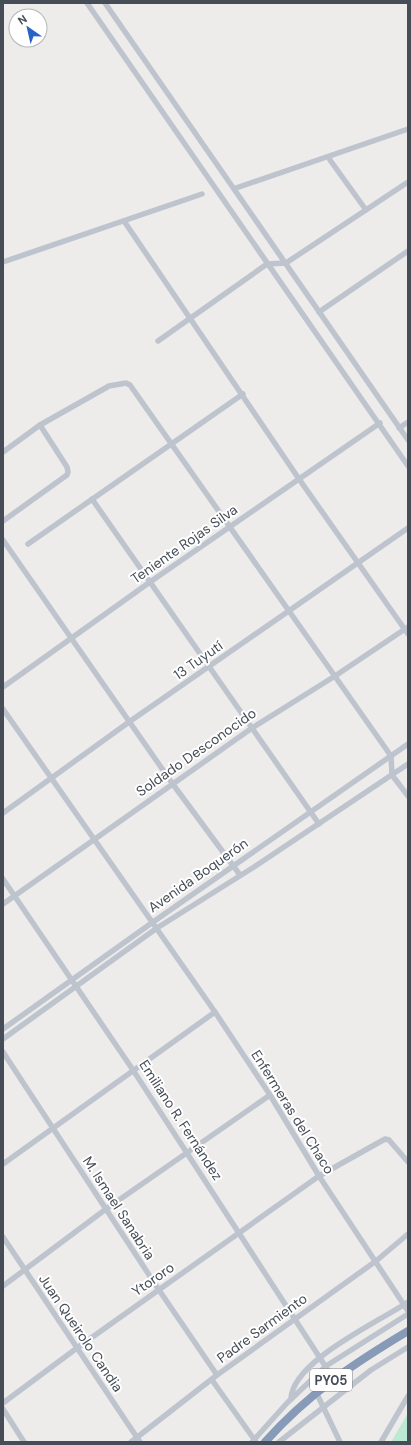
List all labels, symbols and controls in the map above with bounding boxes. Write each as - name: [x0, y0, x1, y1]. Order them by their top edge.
- north arrow: [8, 8, 48, 48]
- text: N: [15, 12, 30, 28]
- street label: Teniente Rojas Silva: [127, 500, 241, 588]
- street label: 13 Tuyutí: [170, 636, 227, 683]
- street label: Soldado Desconocido: [132, 704, 260, 800]
- street label: Avenida Boquerón: [145, 834, 251, 916]
- street label: Enfermeras del Chaco: [247, 1047, 339, 1177]
- street label: Emiliano R. Fernández: [135, 1056, 227, 1184]
- street label: M. Ismael Sanabria: [79, 1153, 159, 1263]
- street label: Ytororo: [128, 1258, 178, 1300]
- street label: Juan Queirolo Candia: [35, 1271, 127, 1395]
- street label: Padre Sarmiento: [213, 1289, 311, 1367]
- road number: PY05: [310, 1369, 352, 1391]

